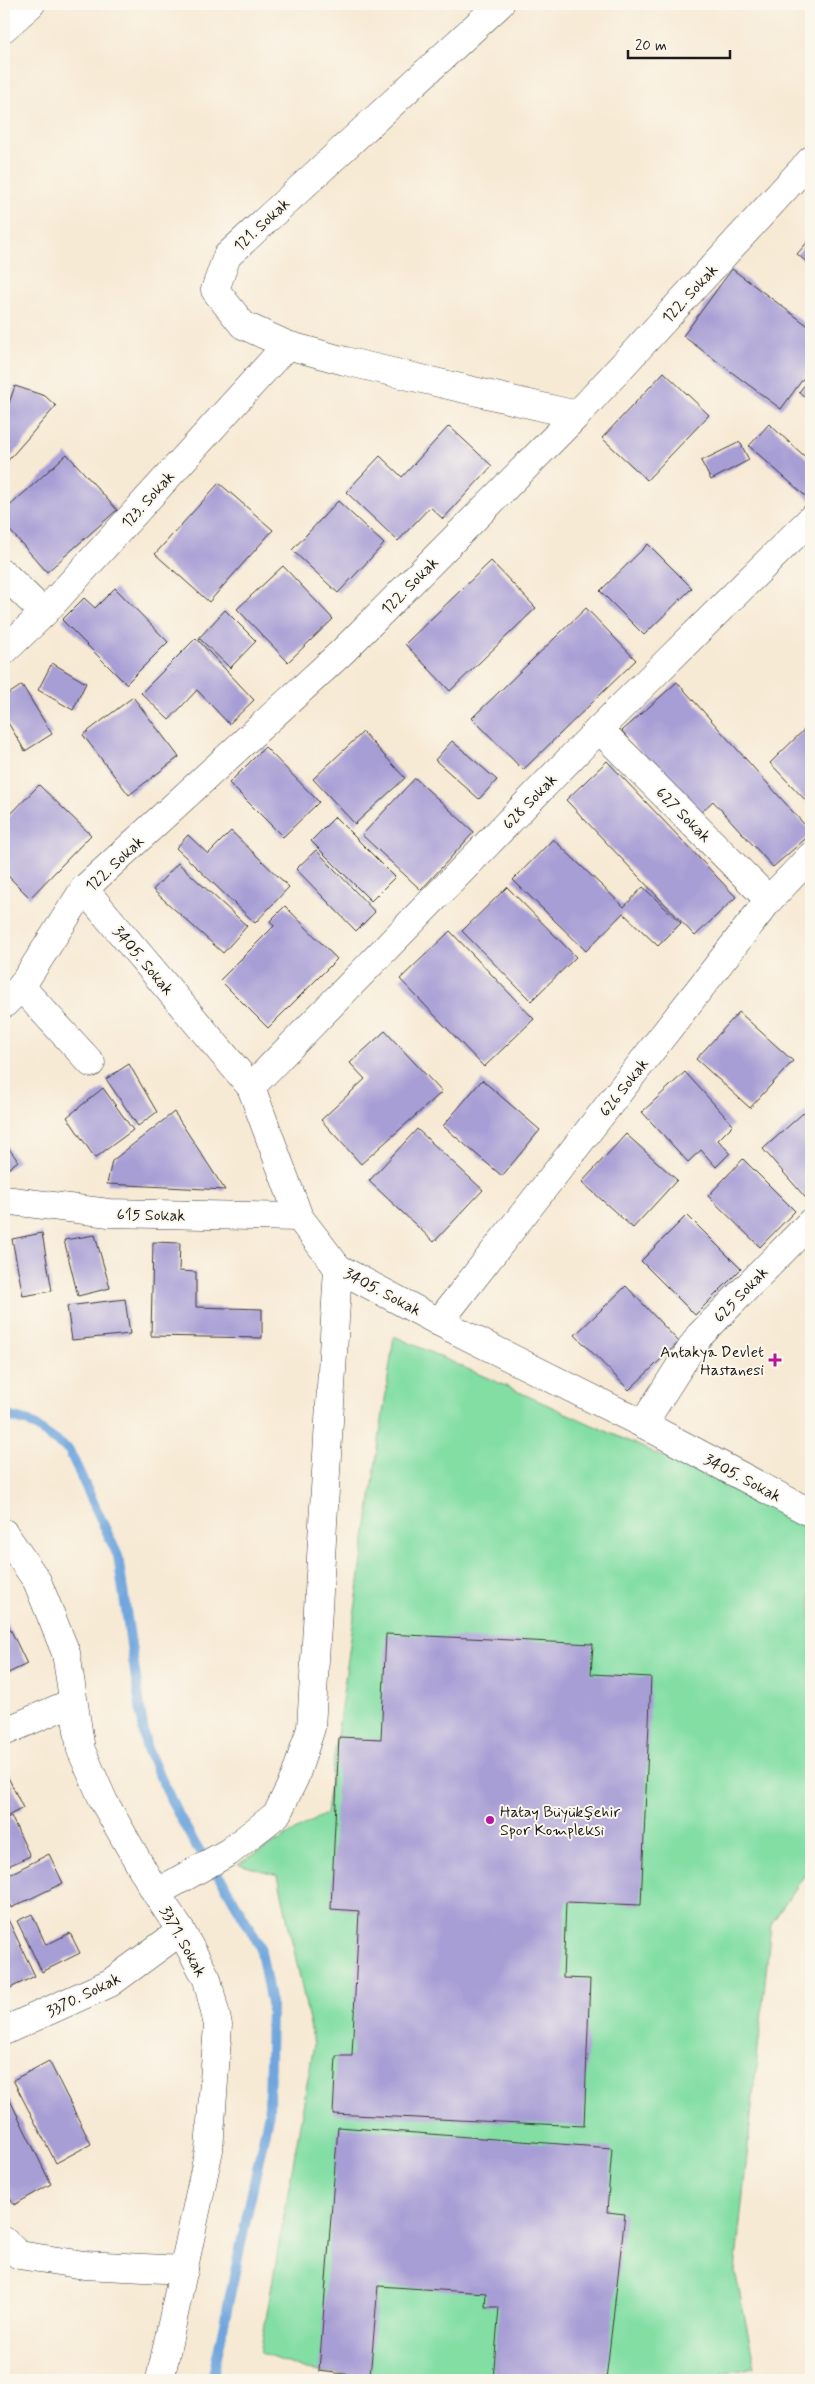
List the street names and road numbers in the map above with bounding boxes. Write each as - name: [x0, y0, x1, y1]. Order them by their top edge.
- street label: 121. Sokak: [229, 194, 295, 257]
- street label: 122. Sokak: [657, 260, 723, 328]
- street label: 123. Sokak: [117, 467, 179, 533]
- street label: 122. Sokak: [377, 553, 443, 619]
- street label: 628 Sokak: [498, 770, 562, 835]
- street label: 627 Sokak: [651, 783, 715, 847]
- street label: 122. Sokak: [81, 831, 149, 897]
- street label: 3405. Sokak: [108, 922, 178, 1000]
- street label: 626 Sokak: [595, 1054, 654, 1122]
- street label: 615 Sokak: [116, 1204, 186, 1227]
- street label: 625 Sokak: [709, 1262, 773, 1328]
- street label: 3405. Sokak: [340, 1263, 424, 1321]
- street label: 3405. Sokak: [700, 1449, 784, 1507]
- street label: 3371. Sokak: [155, 1902, 211, 1981]
- street label: 3370. Sokak: [43, 1968, 124, 2022]

